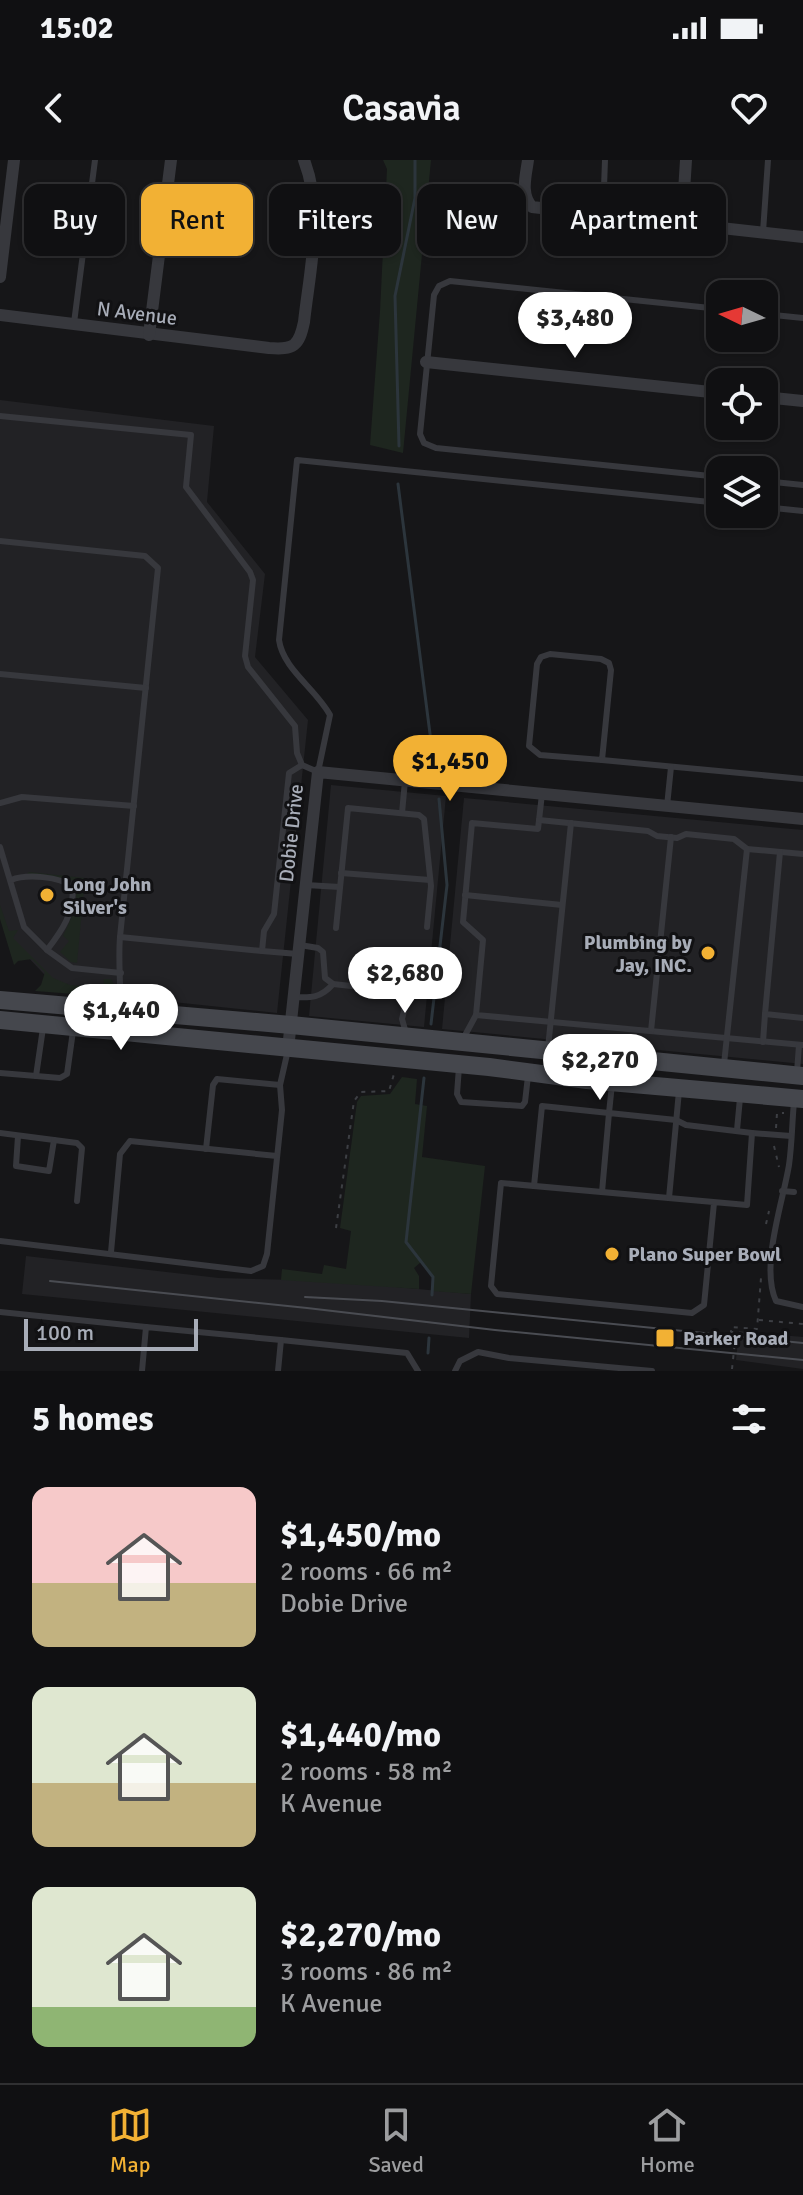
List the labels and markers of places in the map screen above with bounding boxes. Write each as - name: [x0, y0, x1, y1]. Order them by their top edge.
- pin: $3,480: [510, 292, 640, 360]
- pin: $1,450: [385, 735, 515, 803]
- place label: Long John Silver's: [63, 872, 151, 920]
- marker: Long John Silver's: [38, 886, 56, 904]
- place label: Plumbing by Jay, INC.: [584, 930, 692, 978]
- marker: Plumbing by Jay, INC.: [699, 944, 717, 962]
- pin: $2,680: [340, 947, 470, 1015]
- pin: $1,440: [56, 984, 186, 1052]
- pin: $2,270: [535, 1034, 665, 1102]
- place label: Plano Super Bowl: [628, 1242, 781, 1267]
- marker: Plano Super Bowl: [603, 1245, 621, 1263]
- place label: Parker Road: [683, 1326, 789, 1351]
- marker: Parker Road: [654, 1327, 676, 1349]

